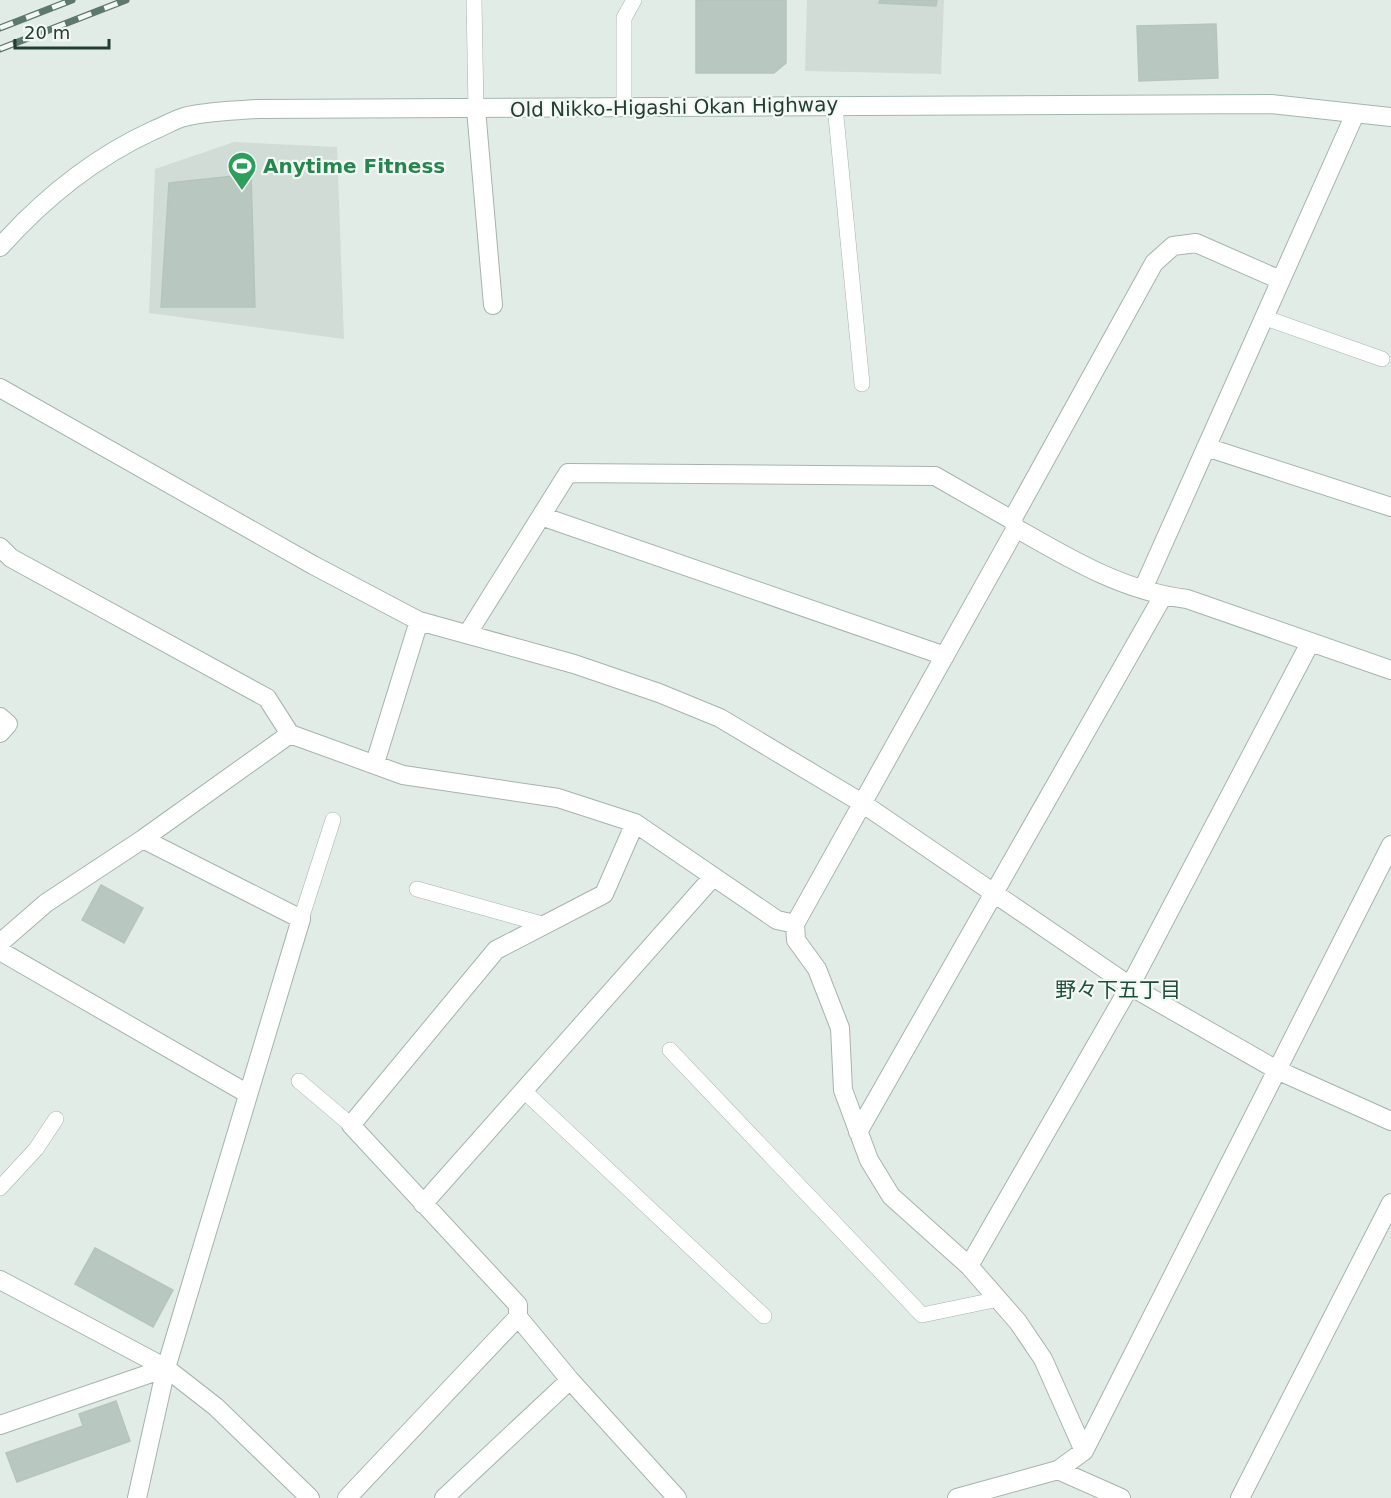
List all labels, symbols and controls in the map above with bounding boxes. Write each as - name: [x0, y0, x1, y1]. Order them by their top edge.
- scale bar: [15, 12, 110, 50]
- text: 20 m: [24, 22, 70, 43]
- street label: Old Nikko-Higashi Okan Highway: [510, 92, 839, 122]
- sports icon: Anytime Fitness: [226, 150, 258, 192]
- place label: Anytime Fitness: [263, 154, 445, 178]
- district label: 野々下五丁目: [1055, 978, 1181, 1002]

